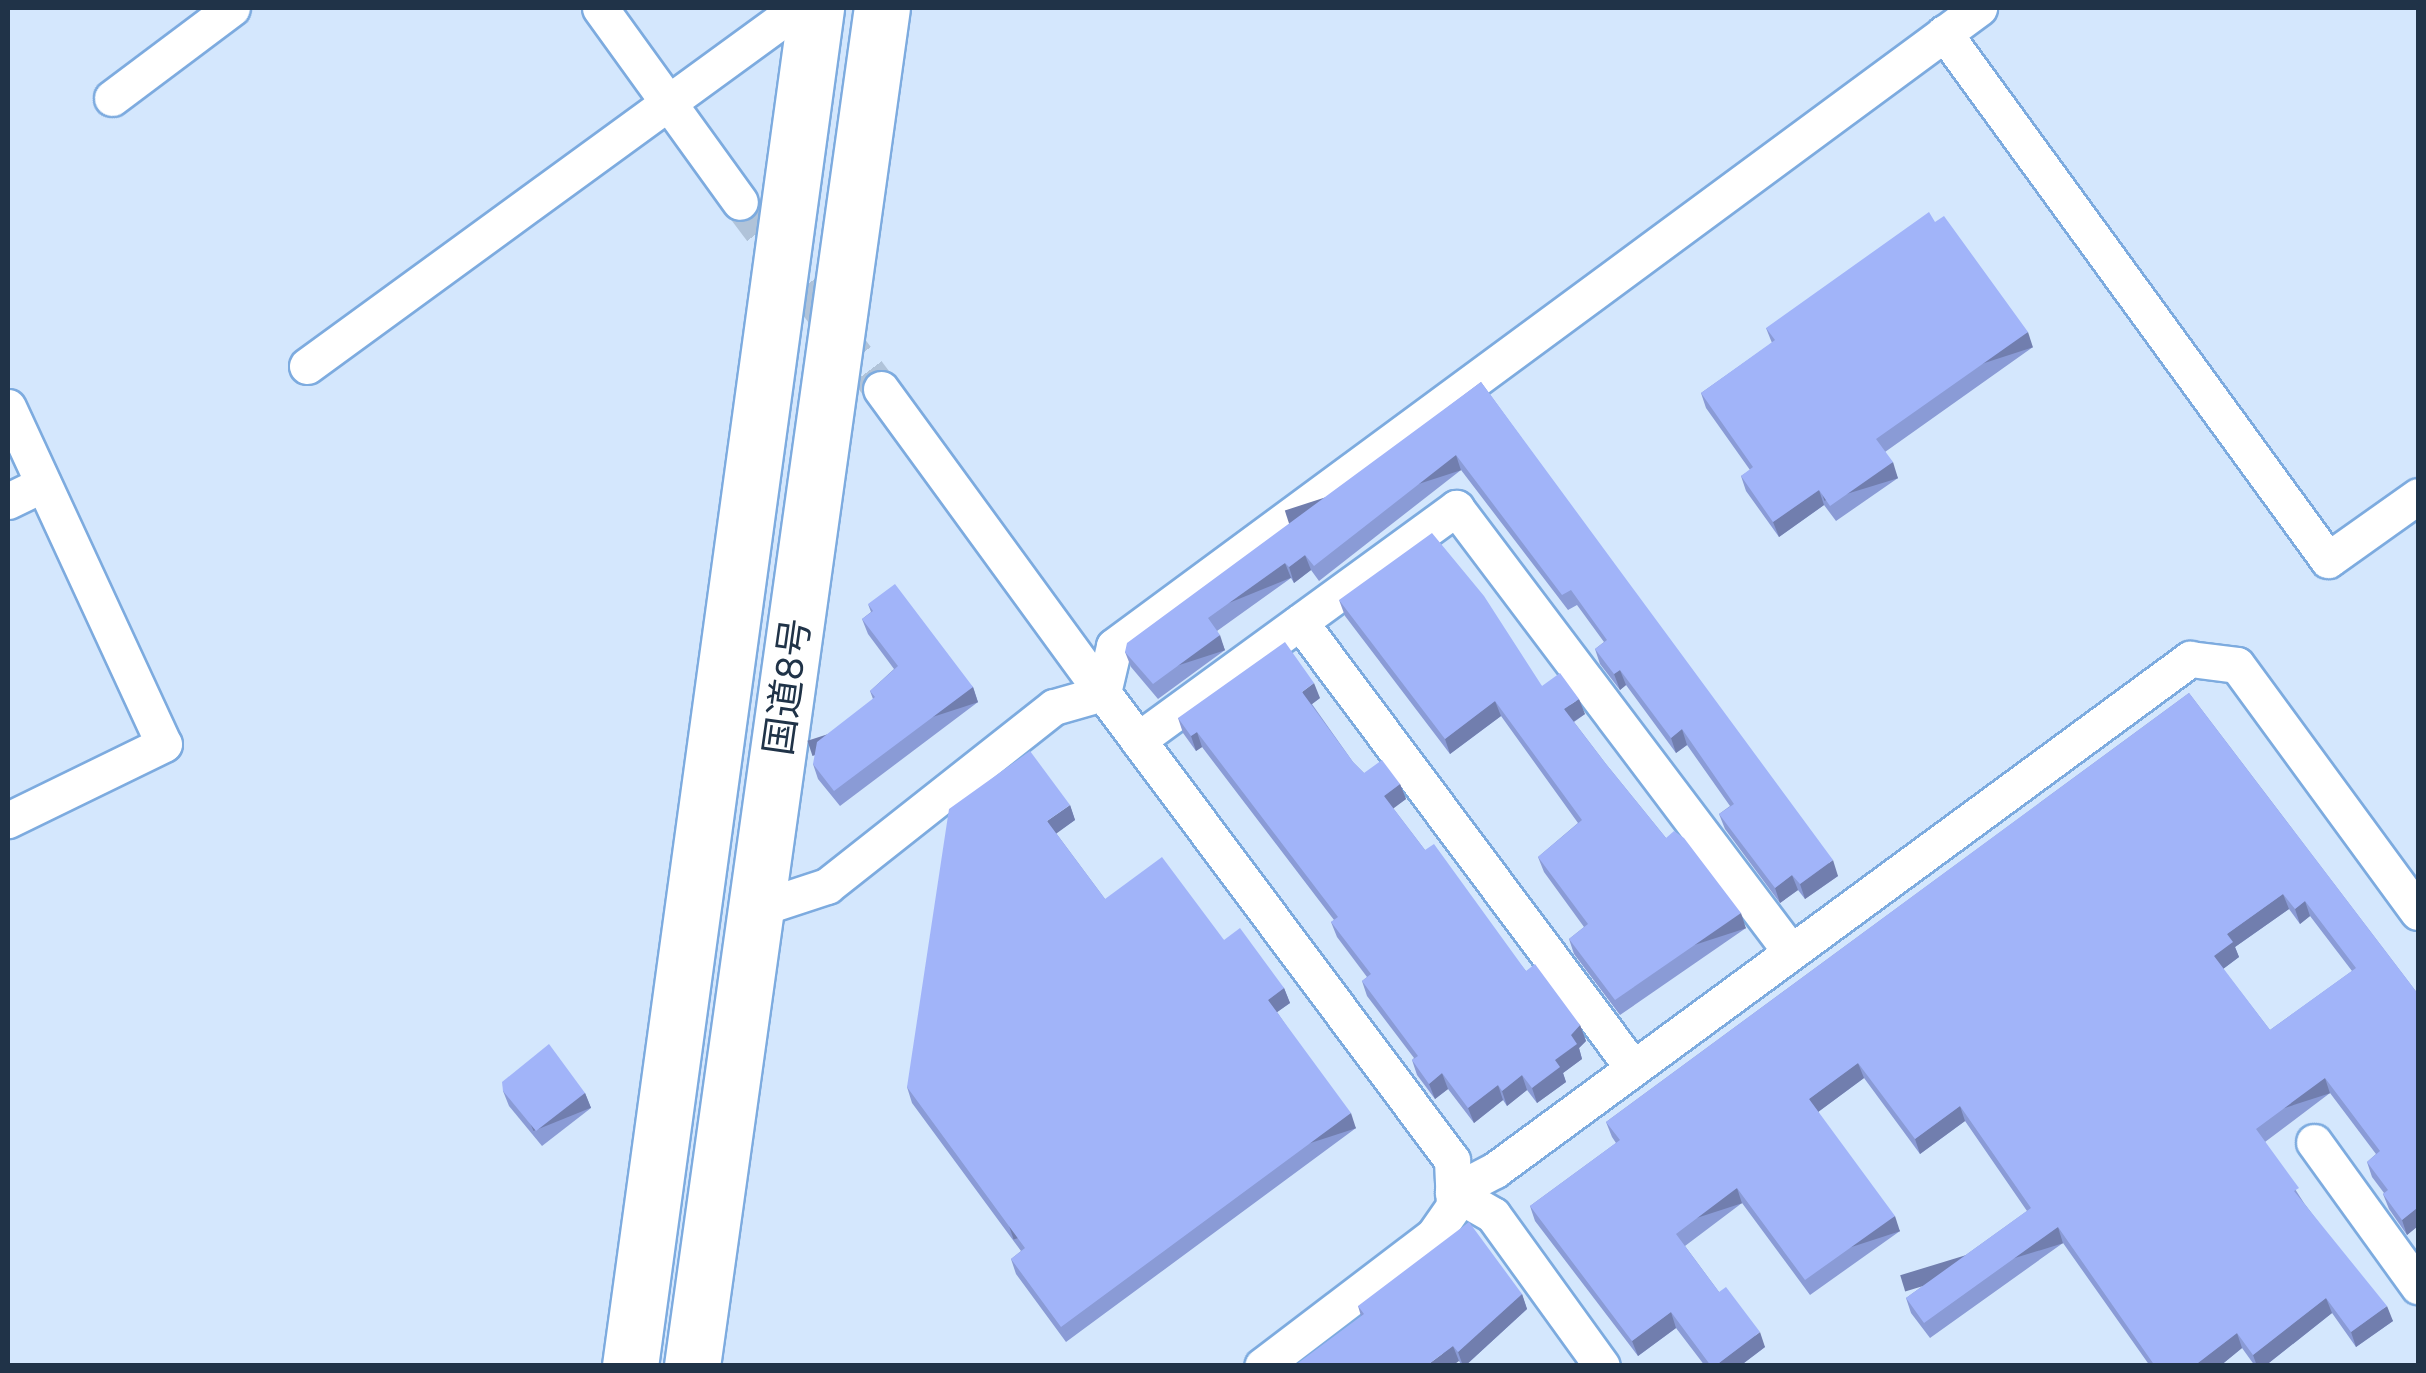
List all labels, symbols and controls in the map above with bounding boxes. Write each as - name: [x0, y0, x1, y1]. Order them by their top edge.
- street label: 国道8号: [756, 616, 820, 758]

